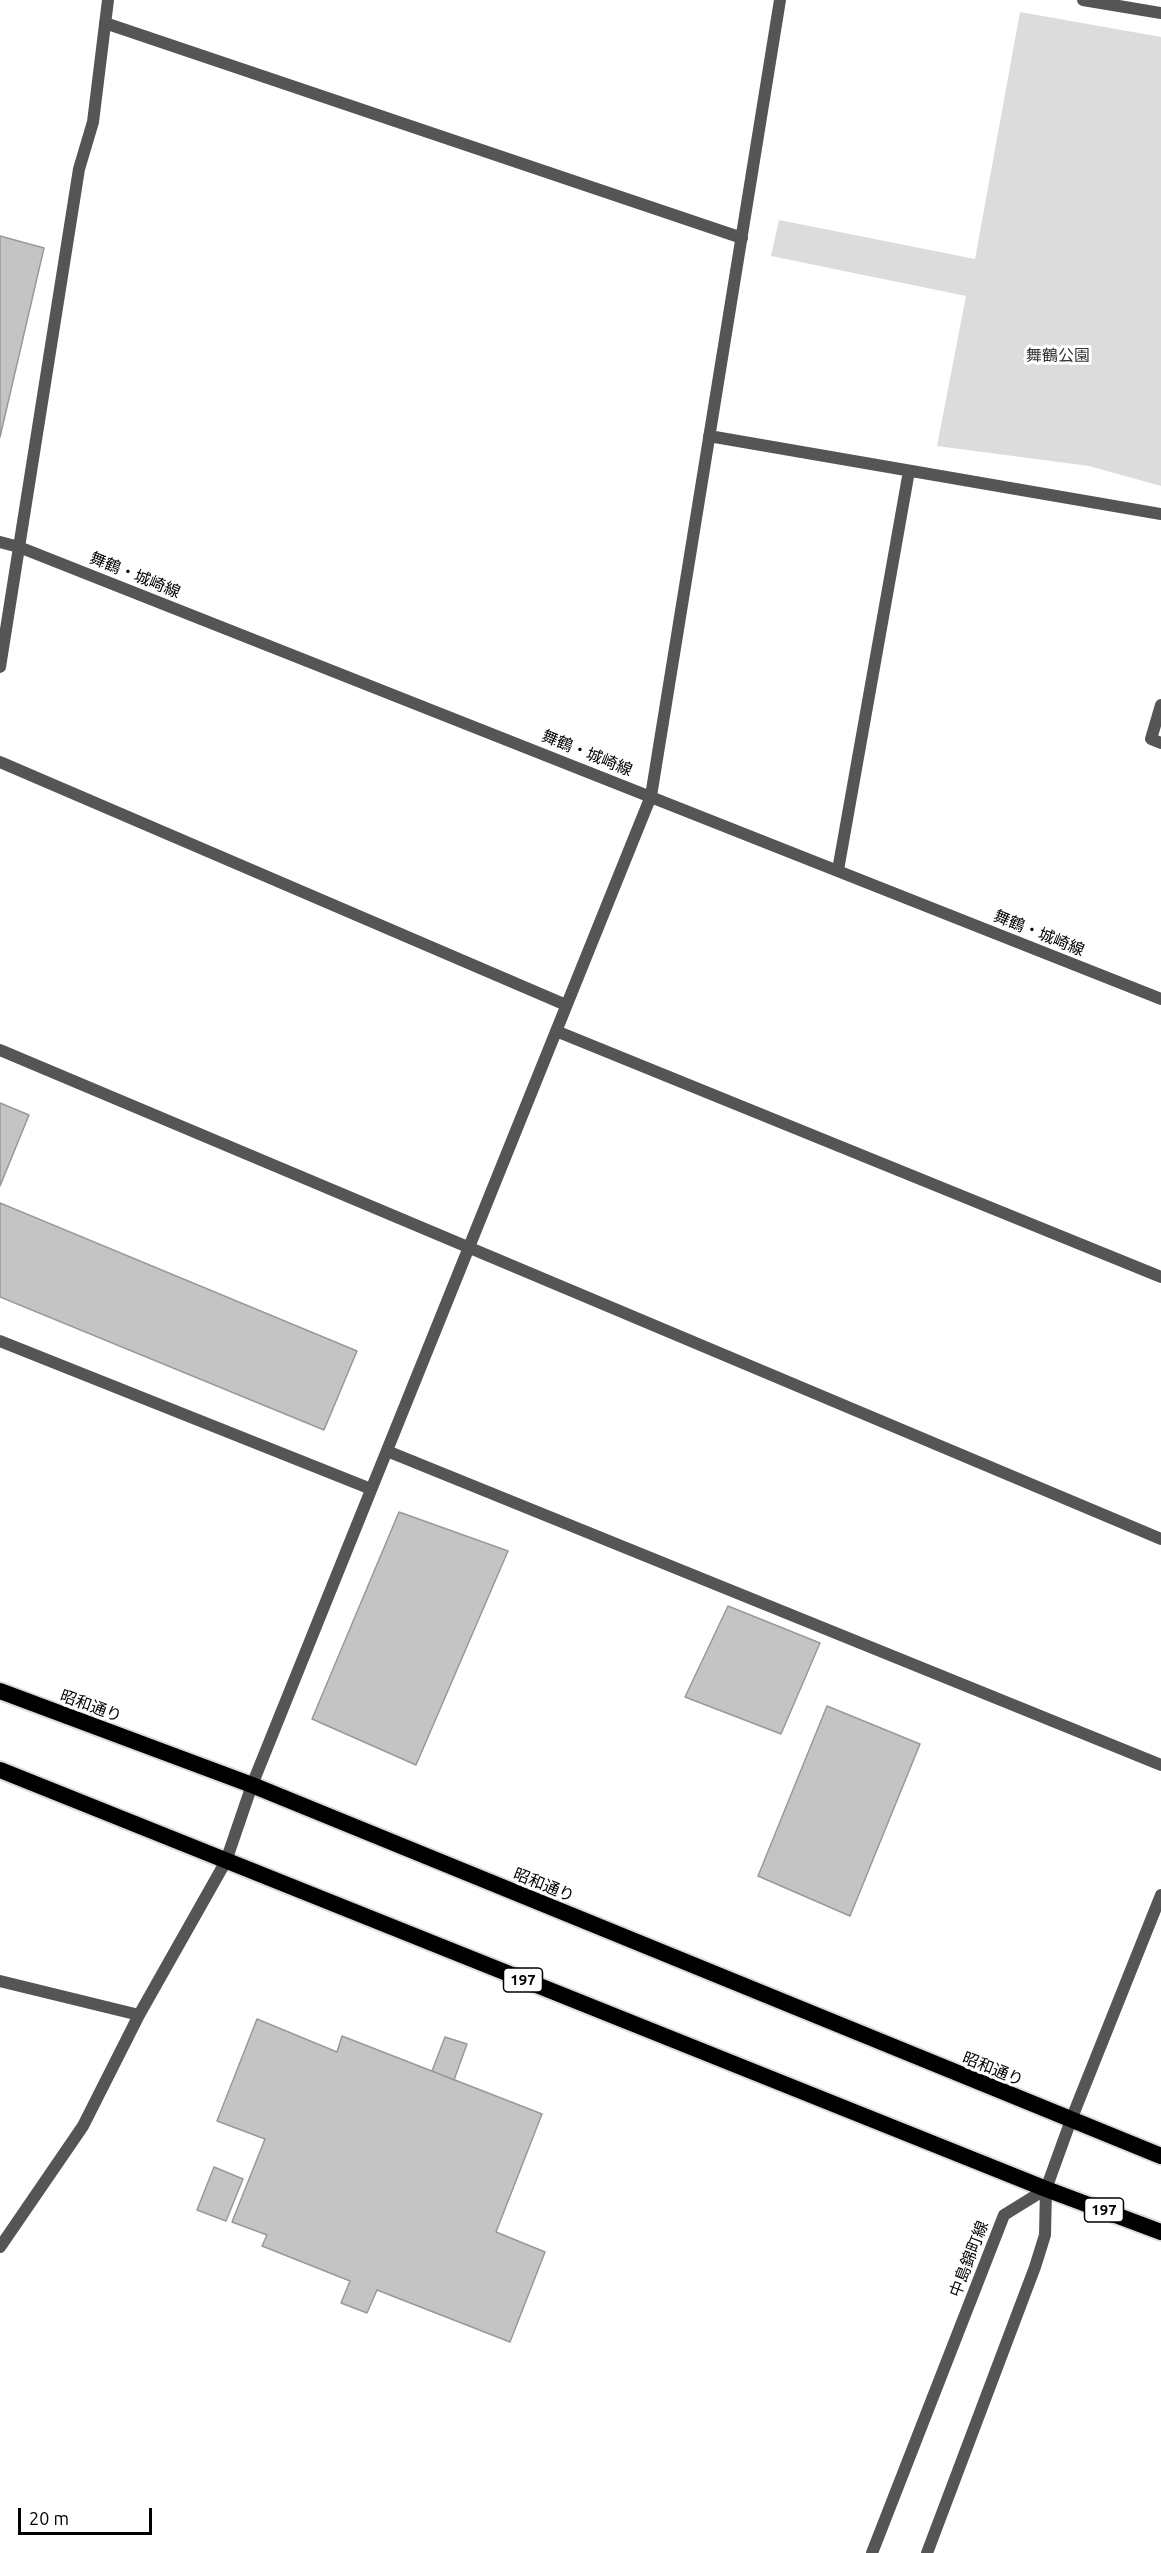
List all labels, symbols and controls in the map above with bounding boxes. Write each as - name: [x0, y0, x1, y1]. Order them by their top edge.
- park label: 舞鶴公園: [1026, 346, 1090, 366]
- street label: 舞鶴・城崎線: [87, 548, 183, 602]
- street label: 舞鶴・城崎線: [539, 726, 635, 780]
- street label: 舞鶴・城崎線: [991, 906, 1087, 960]
- street label: 昭和通り: [58, 1686, 124, 1726]
- street label: 昭和通り: [511, 1864, 577, 1906]
- road number: 197: [504, 1968, 542, 1992]
- street label: 昭和通り: [960, 2048, 1026, 2090]
- road number: 197: [1084, 2198, 1124, 2222]
- street label: 中島錦町線: [946, 2218, 992, 2300]
- scale bar: [21, 2496, 154, 2534]
- text: 20 m: [29, 2508, 69, 2528]

